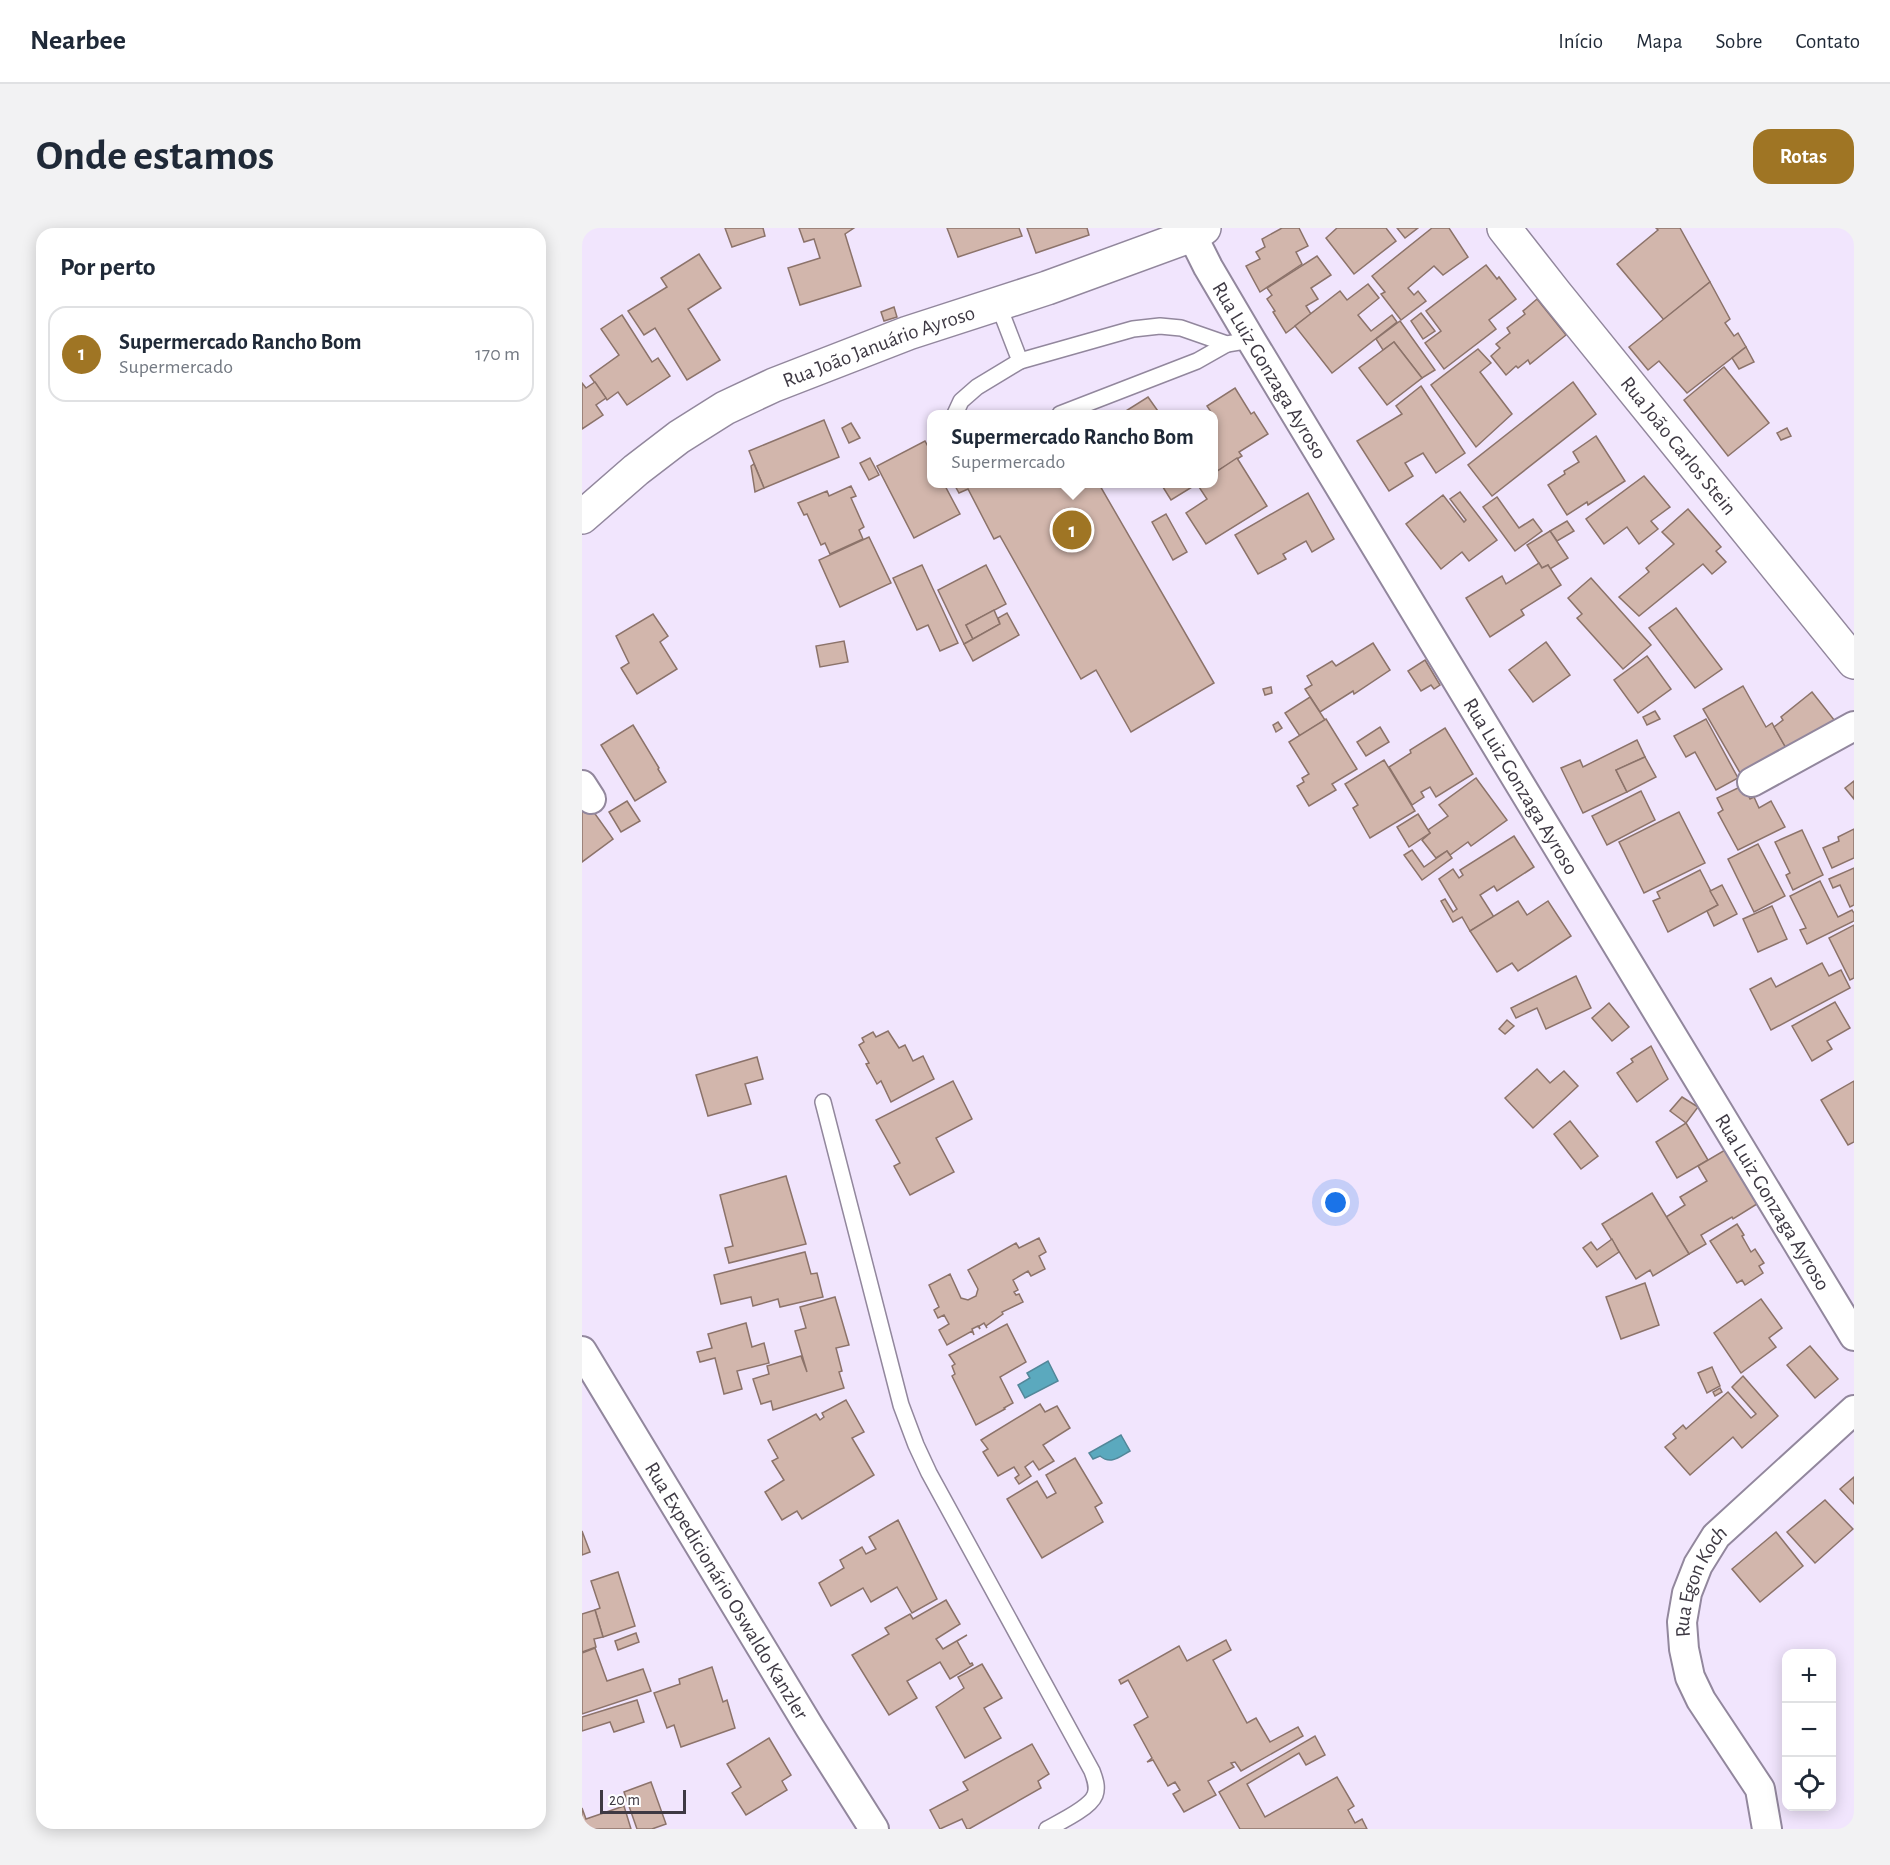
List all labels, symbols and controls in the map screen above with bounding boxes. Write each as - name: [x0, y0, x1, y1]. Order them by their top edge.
- text: Nearbee: [30, 27, 126, 55]
- text: Início: [1558, 31, 1603, 52]
- text: Mapa: [1636, 31, 1683, 52]
- text: Sobre: [1716, 31, 1762, 52]
- text: Contato: [1795, 31, 1860, 52]
- button: Rotas: [1753, 129, 1854, 184]
- text: Onde estamos: [36, 135, 274, 177]
- text: Por perto: [60, 254, 156, 280]
- street label: Rua Luiz Gonzaga Ayroso: [1209, 278, 1331, 462]
- street label: Rua João Januário Ayroso: [780, 302, 977, 391]
- text: Supermercado Rancho Bom: [119, 331, 362, 353]
- text: 1: [78, 344, 85, 364]
- text: 170 m: [475, 344, 520, 364]
- text: Supermercado: [119, 357, 233, 377]
- street label: Rua João Carlos Stein: [1617, 373, 1741, 519]
- popup: [927, 410, 1218, 488]
- text: Supermercado Rancho Bom: [951, 426, 1194, 448]
- text: Supermercado: [951, 452, 1065, 472]
- pin: 1: [1052, 508, 1092, 552]
- street label: Rua Luiz Gonzaga Ayroso: [1460, 694, 1582, 878]
- street label: Rua Luiz Gonzaga Ayroso: [1711, 1110, 1834, 1294]
- your location: [1321, 1188, 1350, 1217]
- street label: Rua Expedicionário Oswaldo Kanzler: [641, 1458, 813, 1723]
- street label: Rua Egon Koch: [1671, 1521, 1731, 1638]
- map controls: [1782, 1649, 1836, 1811]
- button: +: [1782, 1649, 1836, 1703]
- button: −: [1782, 1703, 1836, 1757]
- button: locate: [1782, 1757, 1836, 1811]
- scale bar: [600, 1787, 686, 1814]
- text: 20 m: [609, 1792, 640, 1808]

